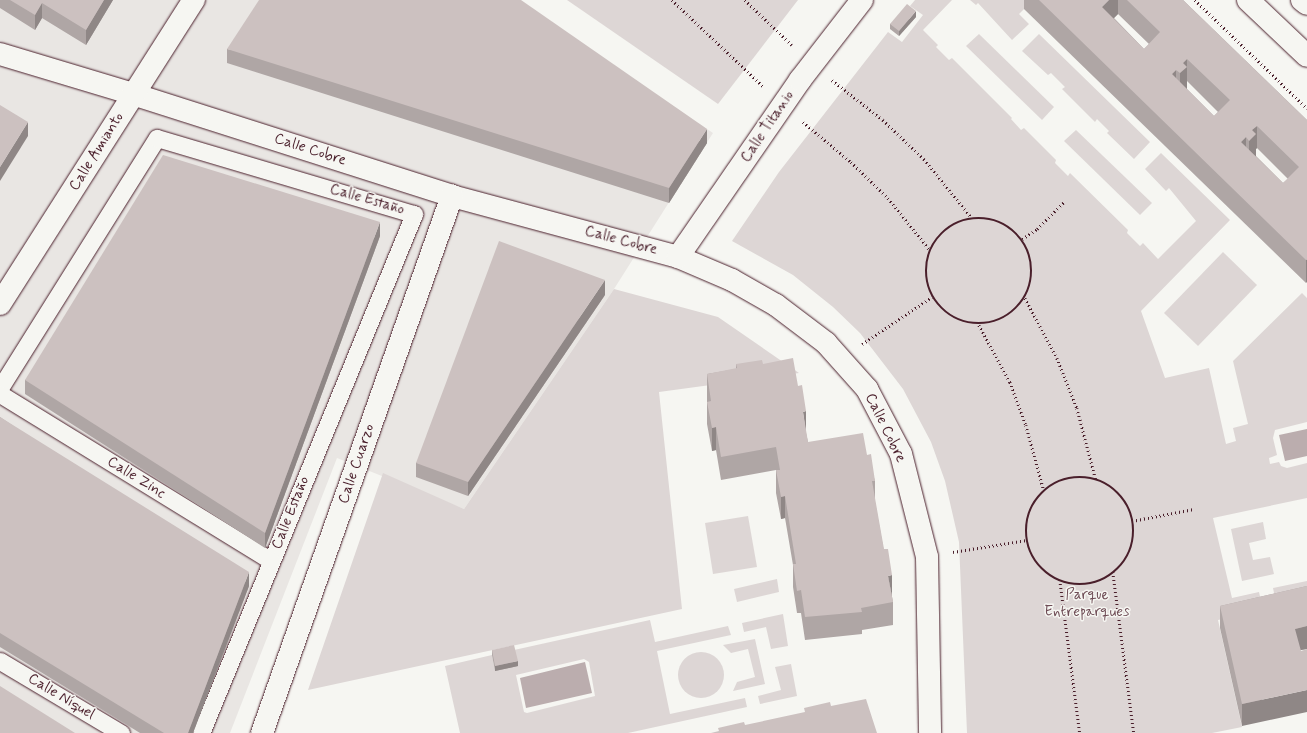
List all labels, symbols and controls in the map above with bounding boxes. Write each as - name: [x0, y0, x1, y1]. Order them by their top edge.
- street label: Calle Titanio: [738, 88, 798, 166]
- street label: Calle Amianto: [65, 108, 129, 196]
- street label: Calle Cobre: [271, 130, 349, 170]
- street label: Calle Estaño: [327, 181, 407, 219]
- street label: Calle Cobre: [582, 223, 660, 259]
- street label: Calle Cobre: [860, 390, 910, 466]
- street label: Calle Cuarzo: [335, 423, 379, 505]
- street label: Calle Zinc: [104, 453, 168, 503]
- street label: Calle Estaño: [268, 474, 314, 552]
- park label: Parque Entreparques: [1044, 586, 1130, 621]
- street label: Calle Níquel: [24, 670, 98, 724]

